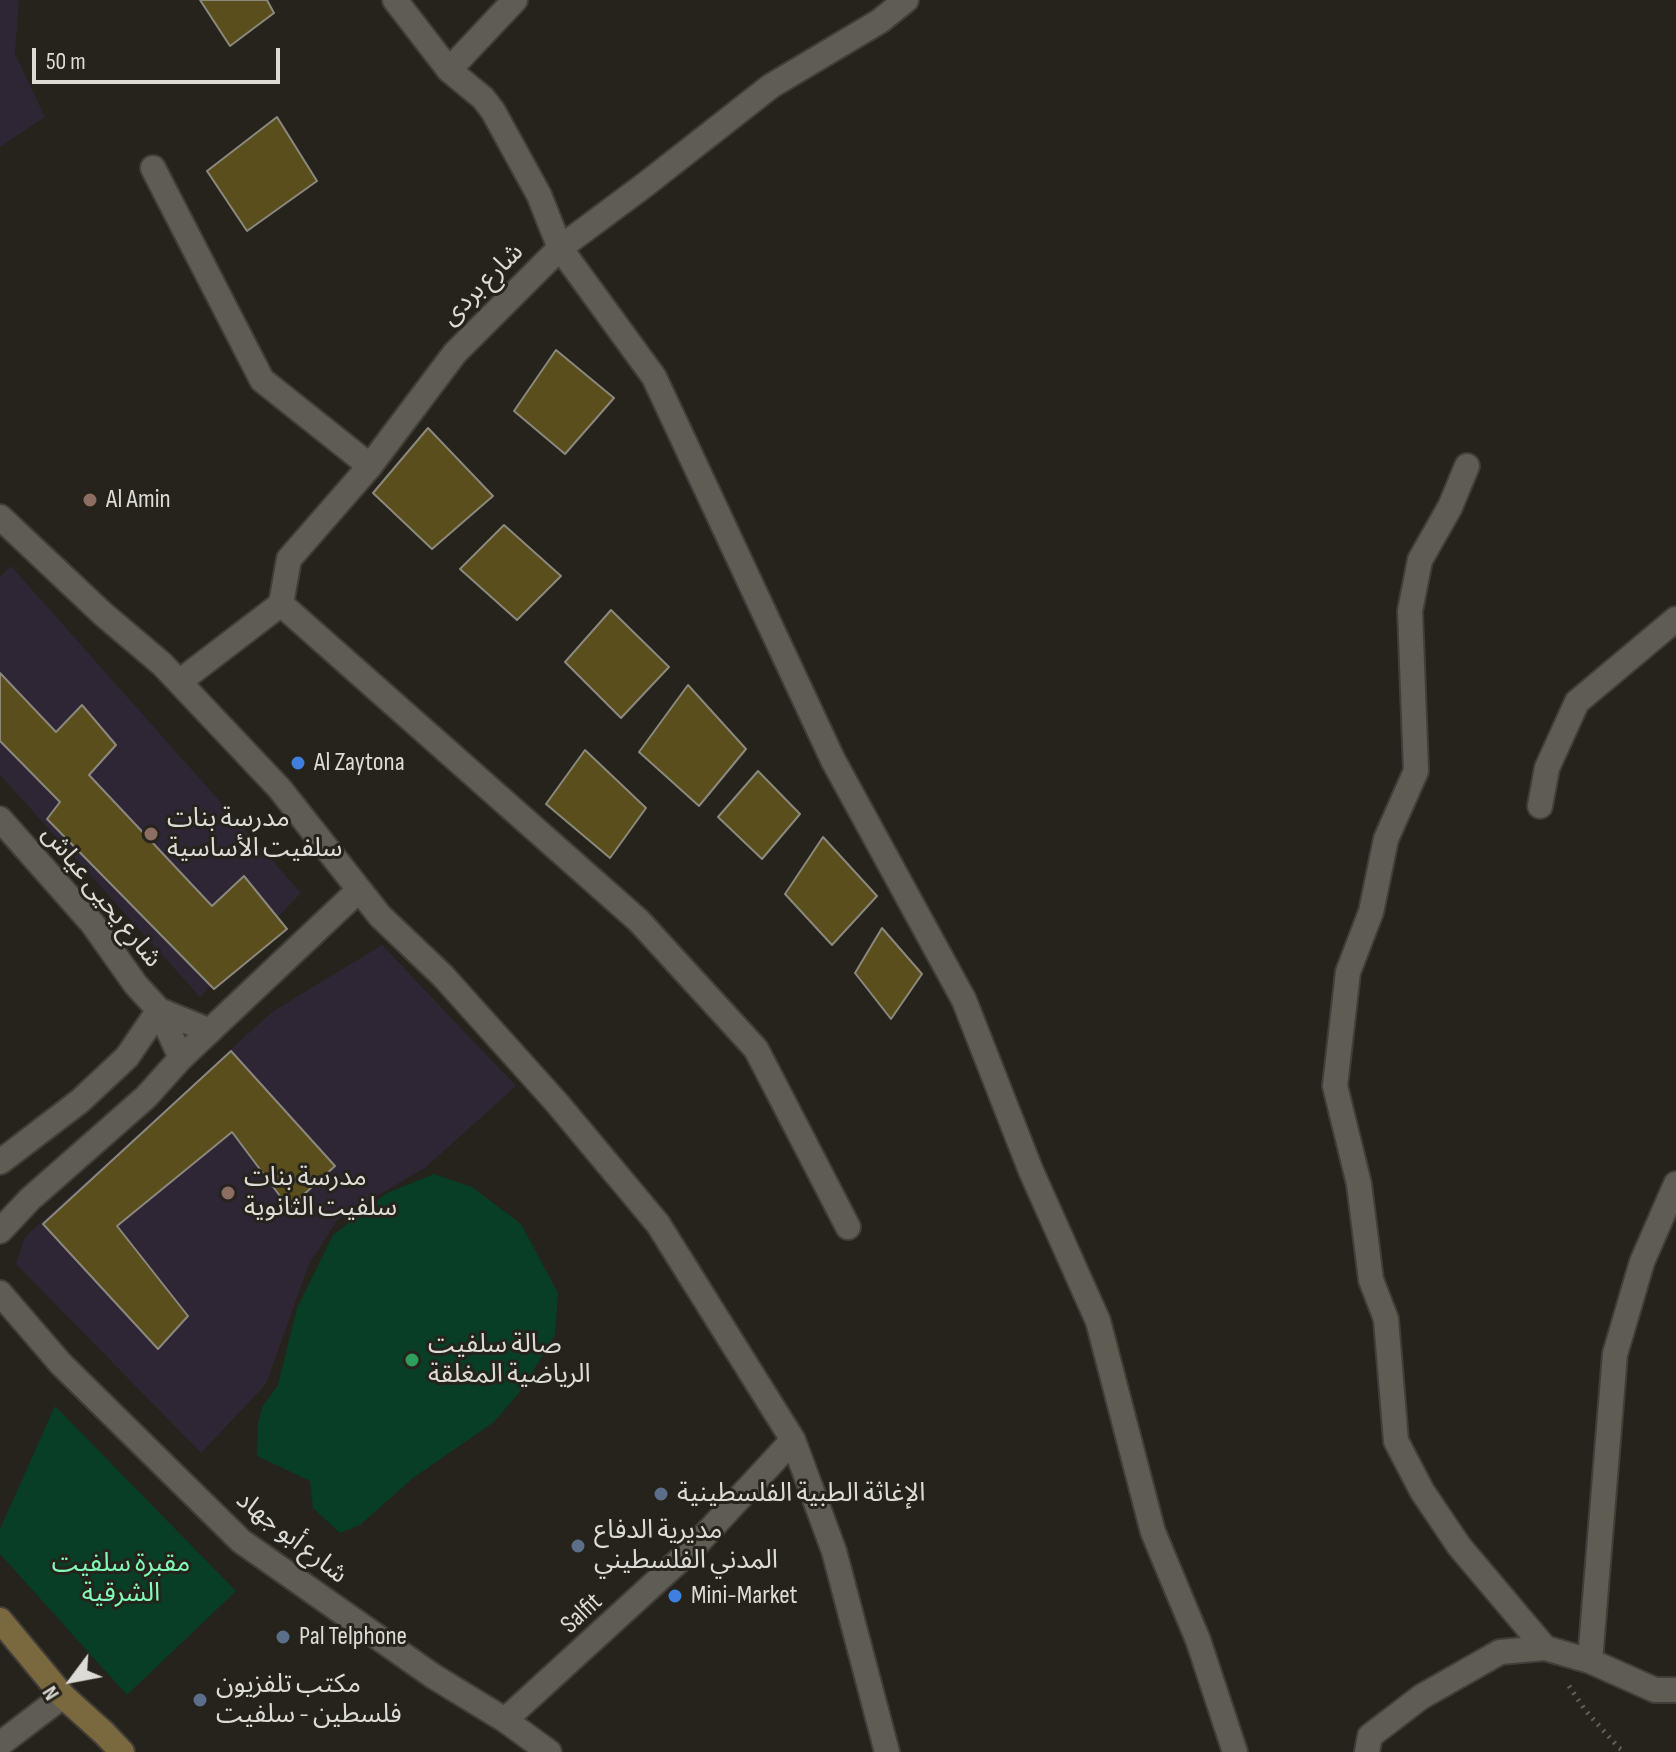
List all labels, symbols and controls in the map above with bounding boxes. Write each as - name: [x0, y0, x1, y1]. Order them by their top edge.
- scale bar: [36, 32, 284, 82]
- text: 50 m: [46, 47, 86, 76]
- street label: شارع بردى: [435, 237, 531, 333]
- place label: Al Amin: [106, 484, 171, 516]
- marker: Al Amin: [81, 491, 99, 509]
- place label: Al Zaytona: [314, 747, 405, 779]
- marker: Al Zaytona: [289, 754, 307, 772]
- place label: مدرسة بنات سلفيت الأساسية: [167, 803, 342, 864]
- street label: شارع يحيى عياش: [34, 820, 168, 974]
- marker: مدرسة بنات سلفيت الأساسية: [142, 825, 160, 843]
- place label: مدرسة بنات سلفيت الثانوية: [244, 1162, 397, 1224]
- marker: مدرسة بنات سلفيت الثانوية: [219, 1184, 237, 1202]
- place label: صالة سلفيت الرياضية المغلقة: [428, 1329, 591, 1390]
- marker: صالة سلفيت الرياضية المغلقة: [403, 1351, 421, 1369]
- place label: الإغاثة الطبية الفلسطينية: [677, 1478, 925, 1510]
- street label: شارع أبو جهاد: [229, 1485, 353, 1591]
- marker: الإغاثة الطبية الفلسطينية: [652, 1485, 670, 1503]
- place label: مديرية الدفاع المدني الفلسطيني: [594, 1515, 778, 1576]
- marker: مديرية الدفاع المدني الفلسطيني: [569, 1537, 587, 1555]
- park label: مقبرة سلفيت الشرقية: [52, 1548, 190, 1610]
- place label: Mini-Market: [691, 1580, 798, 1612]
- street label: Salfit: [555, 1587, 609, 1641]
- marker: Mini-Market: [666, 1587, 684, 1605]
- place label: Pal Telphone: [299, 1621, 407, 1653]
- marker: Pal Telphone: [274, 1628, 292, 1646]
- north arrow: [32, 1640, 112, 1720]
- place label: مكتب تلفزيون فلسطين - سلفيت: [216, 1669, 402, 1730]
- text: N: [37, 1681, 66, 1705]
- marker: مكتب تلفزيون فلسطين - سلفيت: [191, 1691, 209, 1709]

